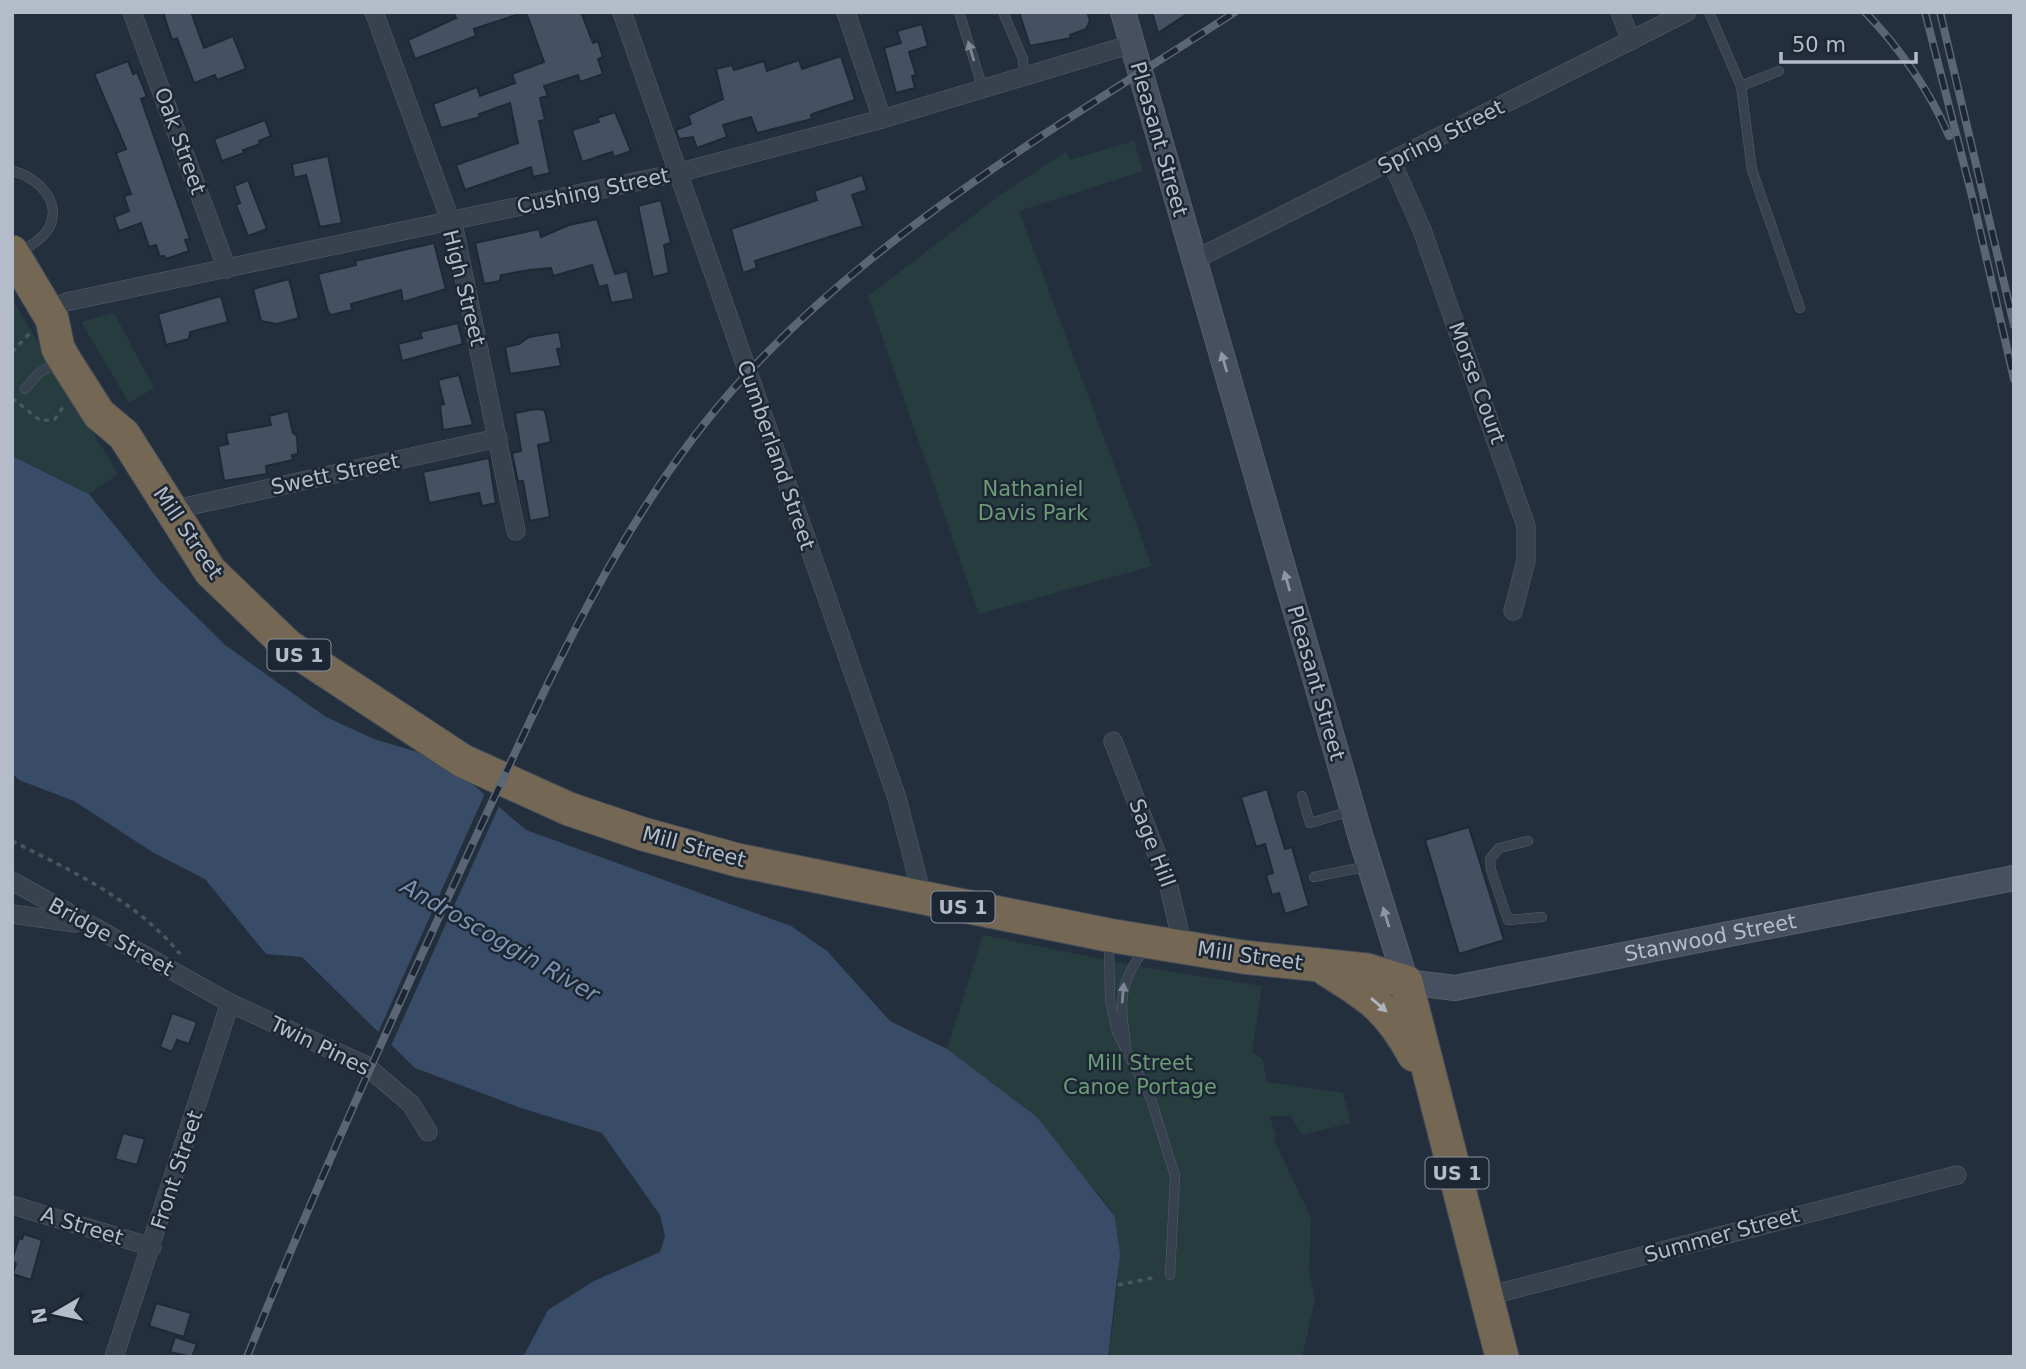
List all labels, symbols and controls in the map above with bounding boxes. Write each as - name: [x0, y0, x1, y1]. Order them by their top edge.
- scale bar: [1781, 21, 1916, 65]
- text: 50 m: [1792, 33, 1846, 57]
- one-way arrow: [966, 40, 976, 61]
- street label: Pleasant Street: [1125, 59, 1193, 219]
- street label: Oak Street: [150, 84, 210, 198]
- street label: Spring Street: [1374, 95, 1508, 179]
- street label: Cushing Street: [515, 163, 671, 219]
- street label: High Street: [438, 227, 490, 349]
- street label: Morse Court: [1444, 319, 1510, 447]
- one-way arrow: [1219, 352, 1229, 373]
- street label: Cumberland Street: [732, 357, 820, 553]
- street label: Swett Street: [269, 449, 401, 499]
- park label: Nathaniel Davis Park: [978, 477, 1089, 525]
- street label: Mill Street: [148, 482, 228, 584]
- one-way arrow: [1281, 570, 1292, 592]
- street label: Pleasant Street: [1282, 603, 1350, 763]
- road number: US 1: [268, 640, 330, 670]
- street label: Sage Hill: [1124, 796, 1180, 890]
- street label: Mill Street: [640, 822, 748, 872]
- water label: Androscoggin River: [395, 872, 605, 1008]
- road number: US 1: [932, 892, 995, 923]
- street label: Bridge Street: [44, 893, 178, 981]
- one-way arrow: [1380, 906, 1391, 927]
- street label: Stanwood Street: [1622, 909, 1798, 966]
- street label: Mill Street: [1196, 937, 1304, 975]
- one-way arrow: [1118, 982, 1129, 1004]
- one-way arrow: [1370, 997, 1387, 1012]
- street label: Twin Pines: [266, 1011, 374, 1080]
- park label: Mill Street Canoe Portage: [1063, 1051, 1217, 1099]
- street label: Front Street: [146, 1108, 208, 1232]
- road number: US 1: [1426, 1158, 1488, 1189]
- street label: A Street: [38, 1202, 126, 1250]
- street label: Summer Street: [1642, 1203, 1802, 1267]
- north arrow: [21, 1278, 91, 1348]
- text: N: [27, 1306, 51, 1325]

